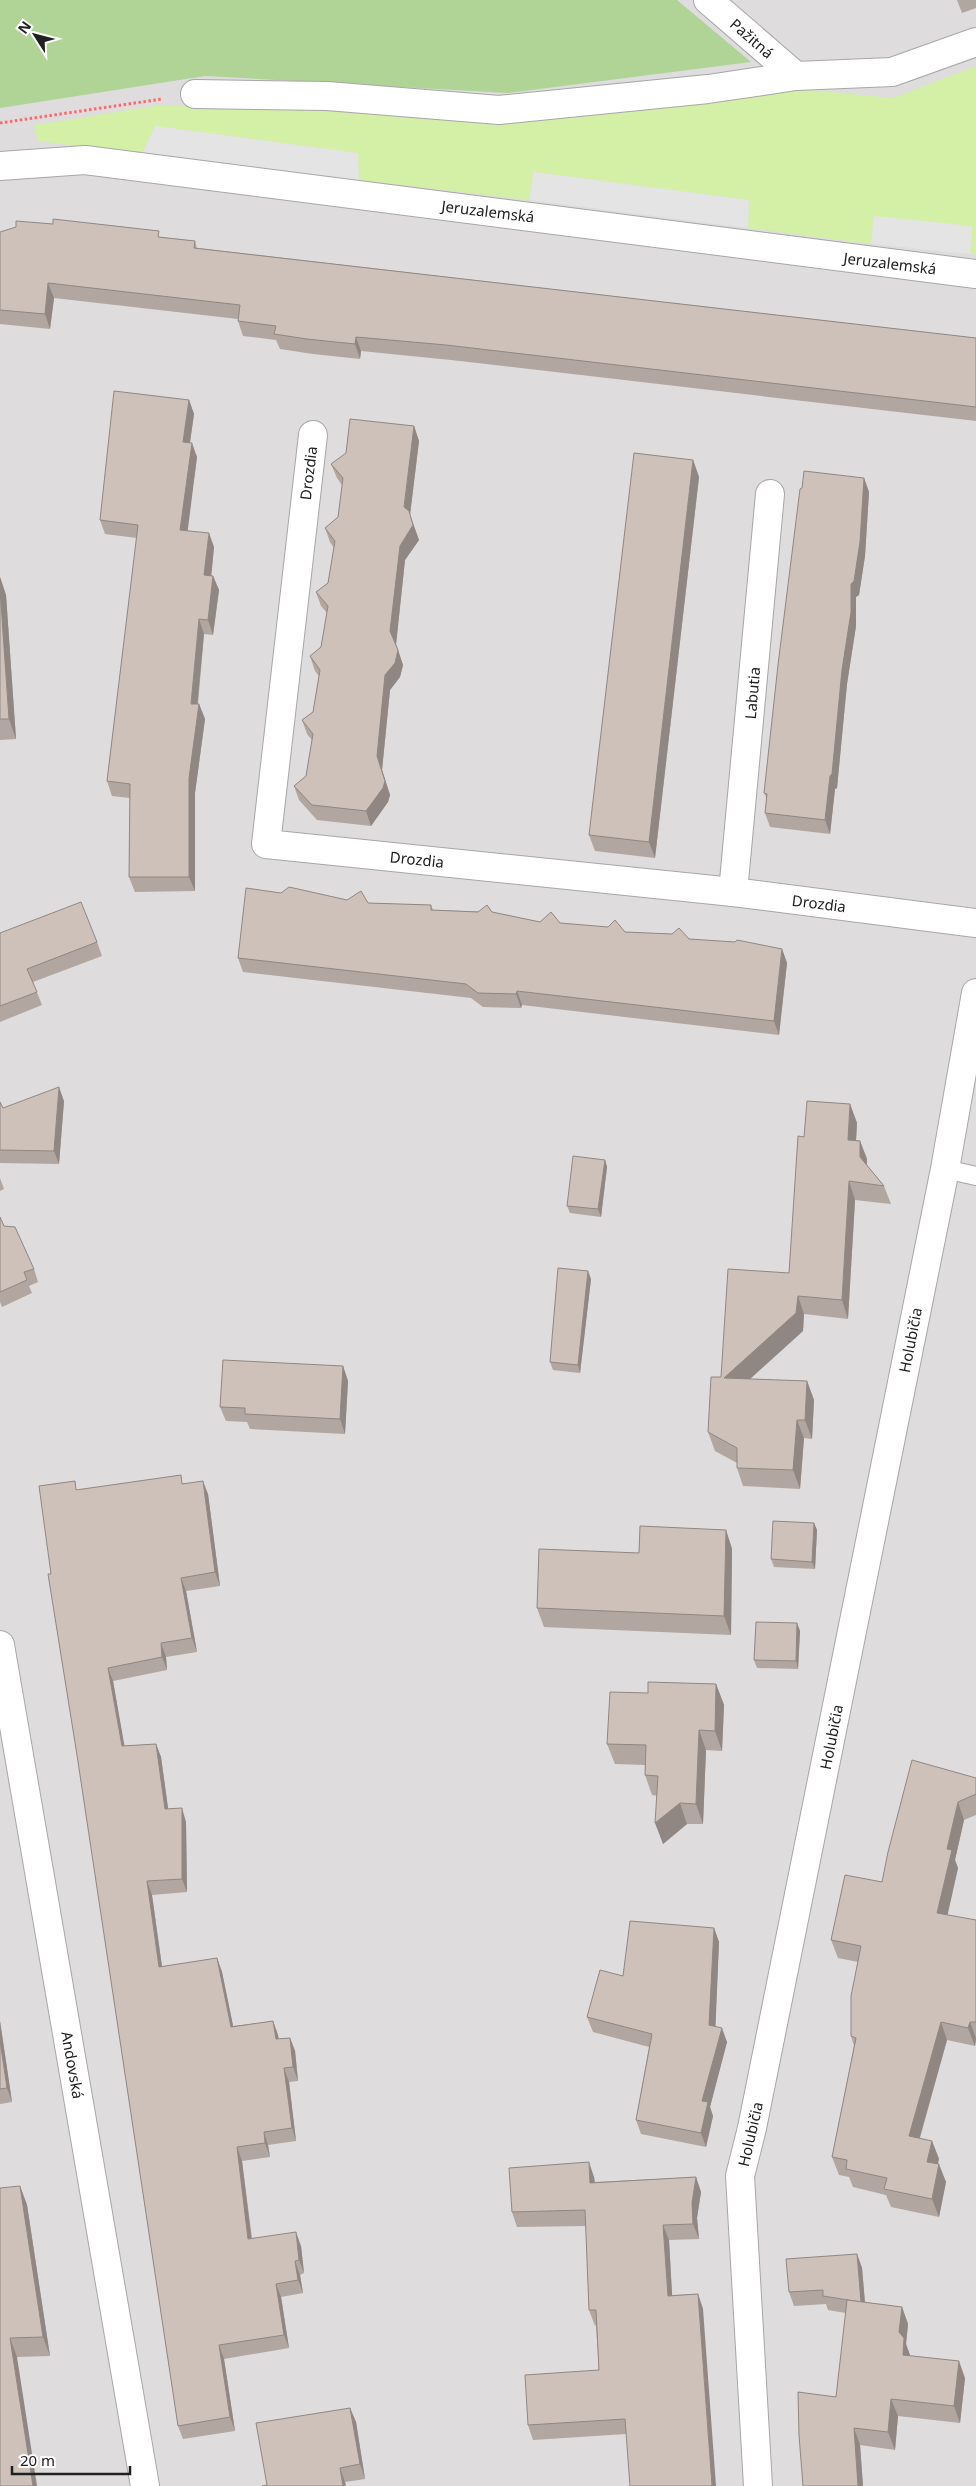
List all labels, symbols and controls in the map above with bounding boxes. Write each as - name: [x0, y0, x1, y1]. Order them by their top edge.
- north arrow: [10, 10, 60, 60]
- street label: Pažitná: [726, 14, 778, 62]
- text: N: [13, 17, 35, 37]
- street label: Jeruzalemská: [438, 195, 536, 227]
- street label: Jeruzalemská: [840, 247, 938, 279]
- street label: Drozdia: [295, 445, 321, 501]
- street label: Labutia: [740, 666, 764, 720]
- street label: Drozdia: [389, 846, 445, 872]
- street label: Drozdia: [791, 890, 847, 916]
- street label: Holubičia: [894, 1306, 926, 1374]
- street label: Holubičia: [815, 1703, 847, 1771]
- street label: Andovská: [57, 2030, 89, 2100]
- street label: Holubičia: [733, 2100, 767, 2168]
- scale bar: [12, 2444, 130, 2476]
- text: 20 m: [20, 2450, 55, 2470]

